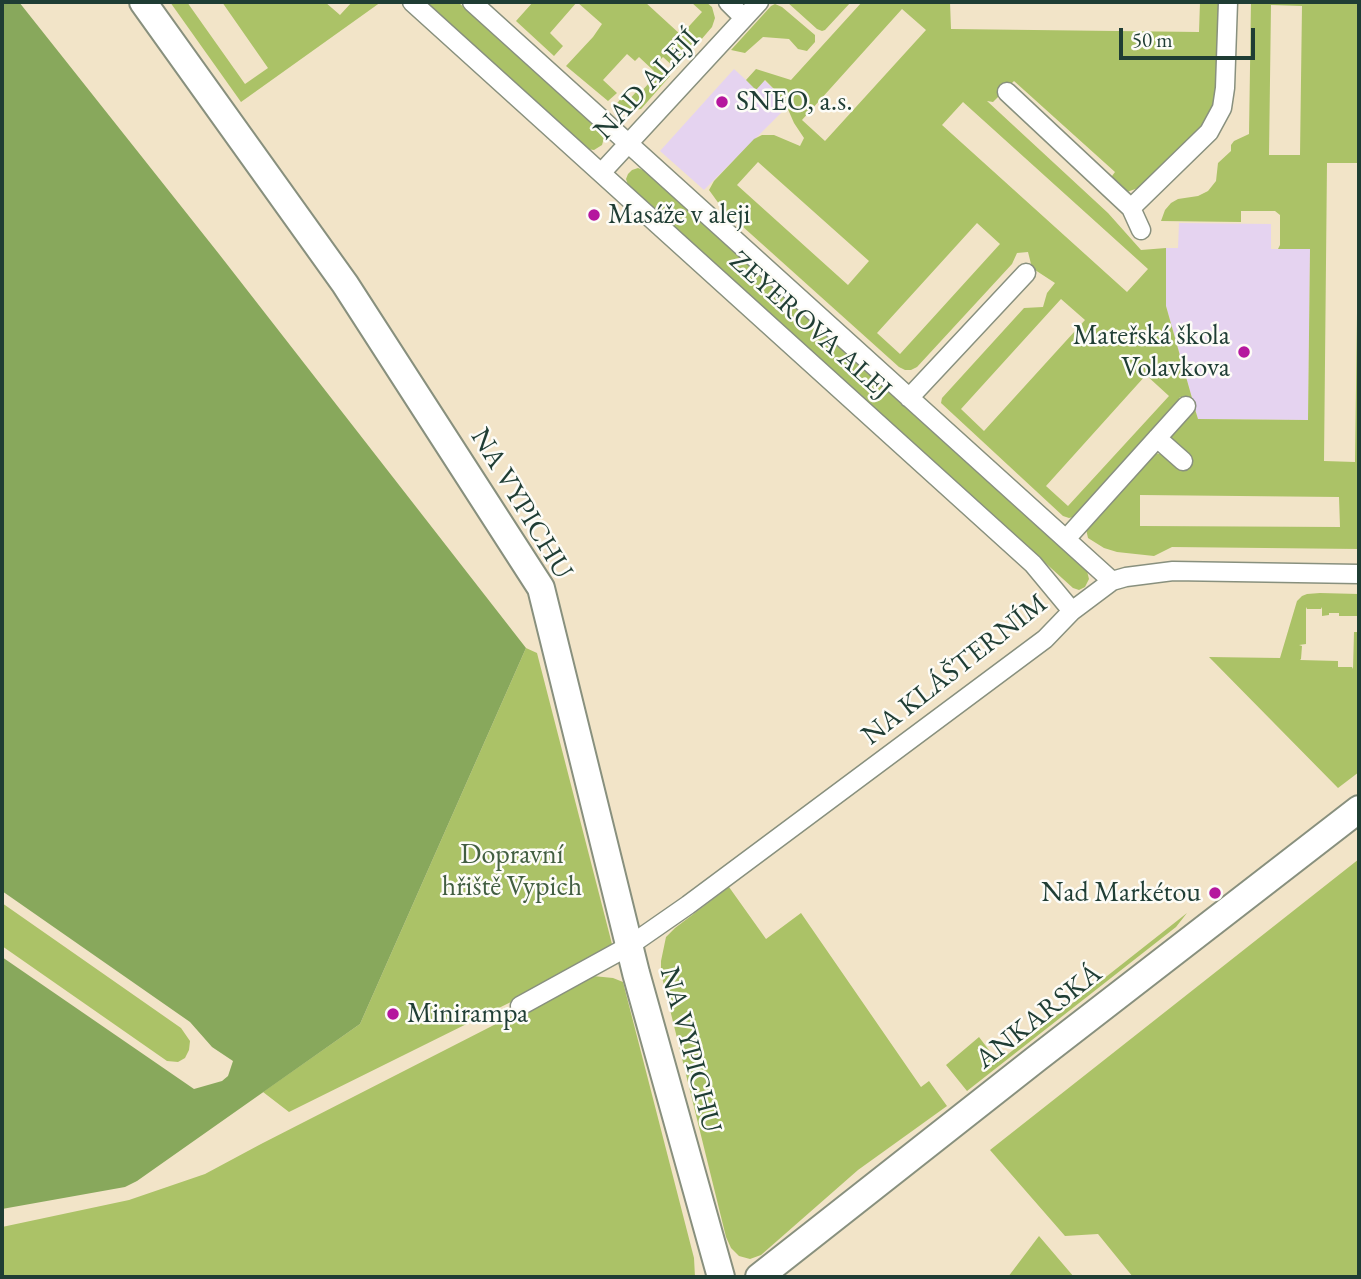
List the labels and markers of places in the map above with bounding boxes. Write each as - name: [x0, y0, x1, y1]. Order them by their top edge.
- place label: SNEO, a.s.: [736, 85, 853, 119]
- marker: SNEO, a.s.: [714, 94, 730, 110]
- place label: Masáže v aleji: [608, 198, 750, 232]
- marker: Masáže v aleji: [586, 207, 602, 223]
- place label: Mateřská škola Volavkova: [1073, 319, 1230, 385]
- marker: Mateřská škola Volavkova: [1236, 344, 1252, 360]
- place label: Nad Markétou: [1041, 876, 1201, 910]
- marker: Nad Markétou: [1207, 885, 1223, 901]
- place label: Minirampa: [407, 997, 528, 1031]
- marker: Minirampa: [385, 1006, 401, 1022]

